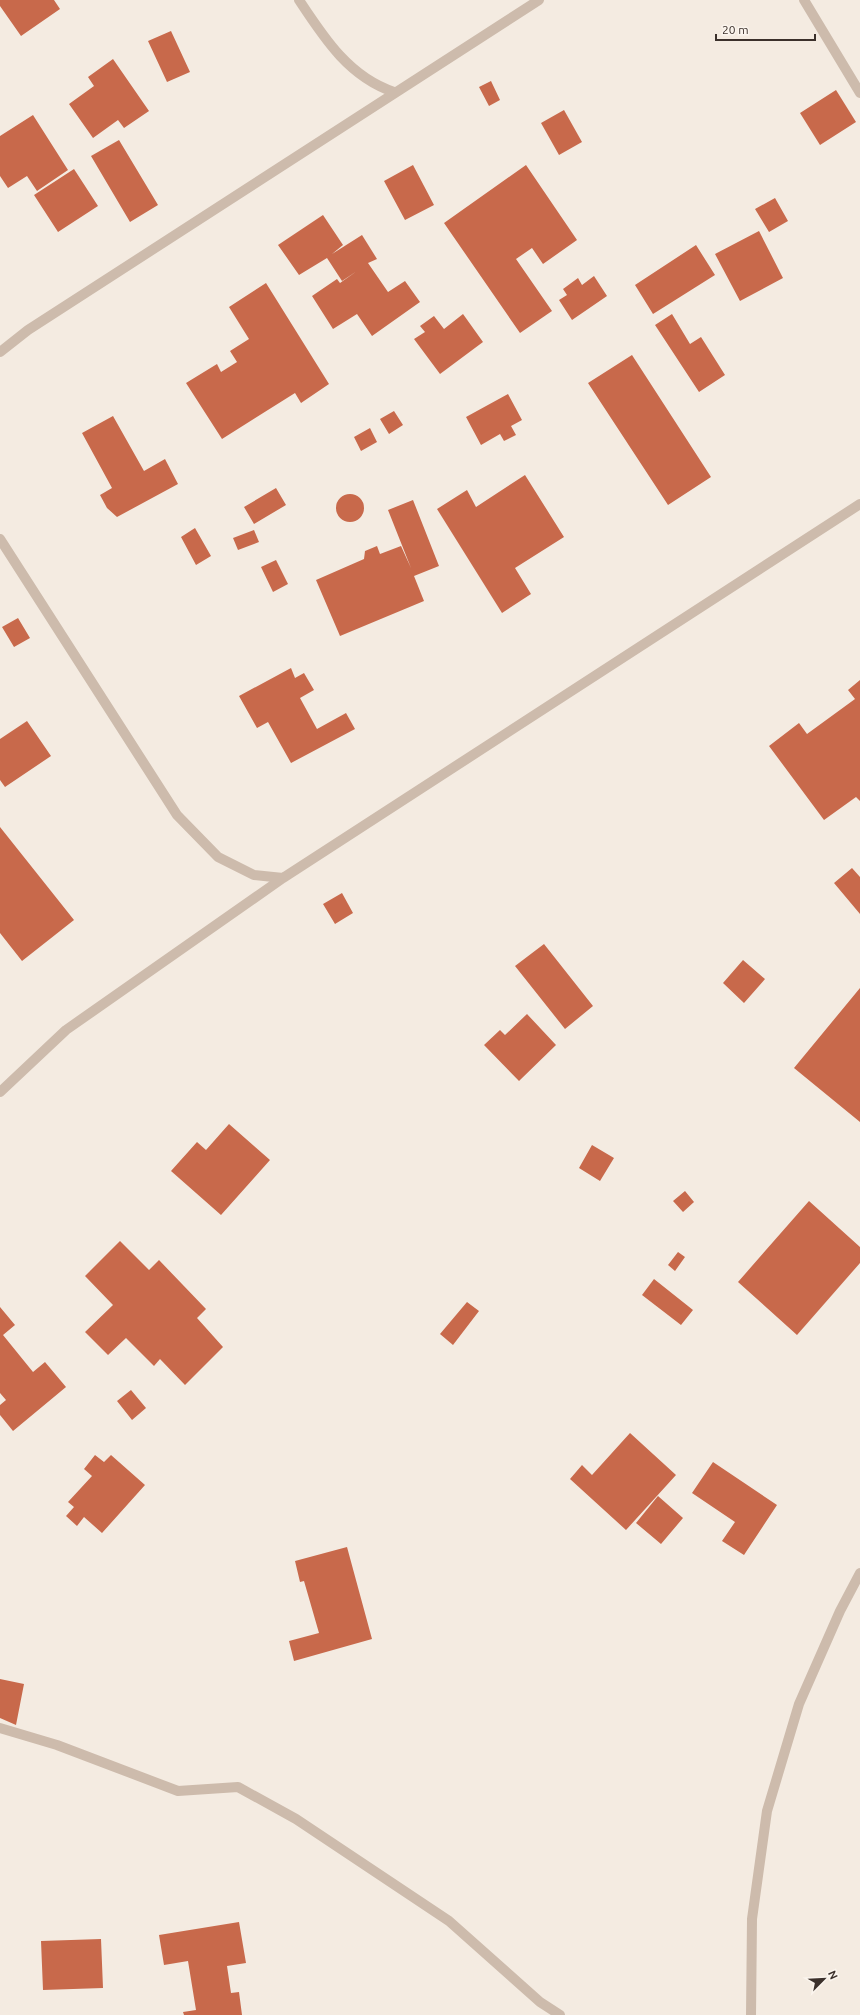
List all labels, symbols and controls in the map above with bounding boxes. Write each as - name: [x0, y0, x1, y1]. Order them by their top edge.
- scale bar: [716, 16, 815, 42]
- text: 20 m: [722, 23, 749, 36]
- north arrow: [804, 1959, 844, 1999]
- text: N: [826, 1969, 840, 1981]

